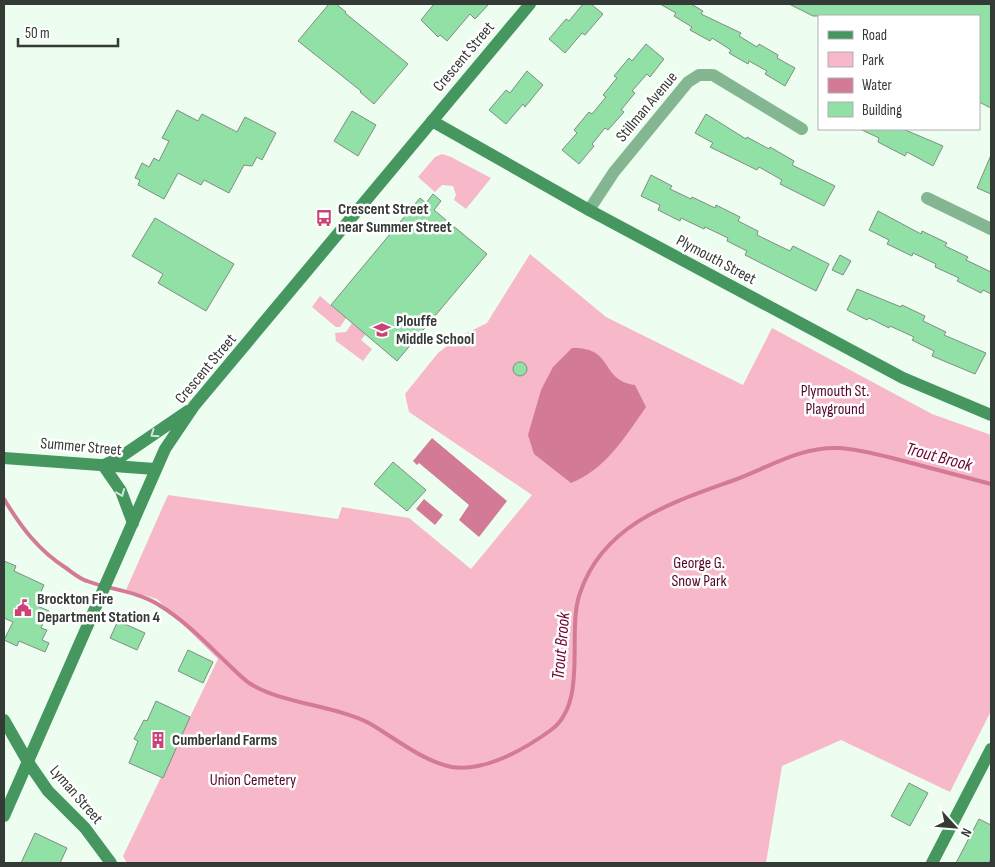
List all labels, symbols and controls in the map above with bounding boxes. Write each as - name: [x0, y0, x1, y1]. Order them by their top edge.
- scale bar: [18, 15, 118, 47]
- legend: [818, 15, 980, 130]
- street label: Crescent Street: [429, 18, 499, 96]
- text: 50 m: [25, 24, 50, 43]
- text: Road: [862, 26, 887, 45]
- text: Park: [862, 51, 884, 70]
- street label: Stillman Avenue: [612, 68, 682, 146]
- text: Water: [862, 76, 893, 95]
- text: Building: [862, 101, 902, 120]
- place label: Crescent Street near Summer Street: [338, 200, 452, 237]
- bus stop icon: Crescent Street near Summer Street: [314, 208, 334, 228]
- street label: Plymouth Street: [673, 231, 759, 289]
- place label: Plouffe Middle School: [396, 312, 474, 349]
- school or university icon: Plouffe Middle School: [372, 320, 392, 340]
- street label: Crescent Street: [171, 330, 241, 408]
- park label: Plymouth St. Playground: [801, 382, 869, 419]
- one-way arrow: [150, 428, 160, 437]
- street label: Summer Street: [40, 434, 122, 460]
- water label: Trout Brook: [904, 438, 976, 476]
- one-way arrow: [114, 488, 125, 497]
- park label: George G. Snow Park: [671, 554, 727, 591]
- place label: Brockton Fire Department Station 4: [37, 590, 161, 627]
- public building icon: Brockton Fire Department Station 4: [13, 598, 33, 618]
- water label: Trout Brook: [548, 610, 575, 681]
- building icon: Cumberland Farms: [148, 730, 168, 750]
- place label: Cumberland Farms: [172, 731, 277, 750]
- street label: Lyman Street: [45, 762, 107, 828]
- park label: Union Cemetery: [210, 771, 296, 790]
- north arrow: [930, 802, 980, 852]
- text: N: [957, 825, 976, 840]

